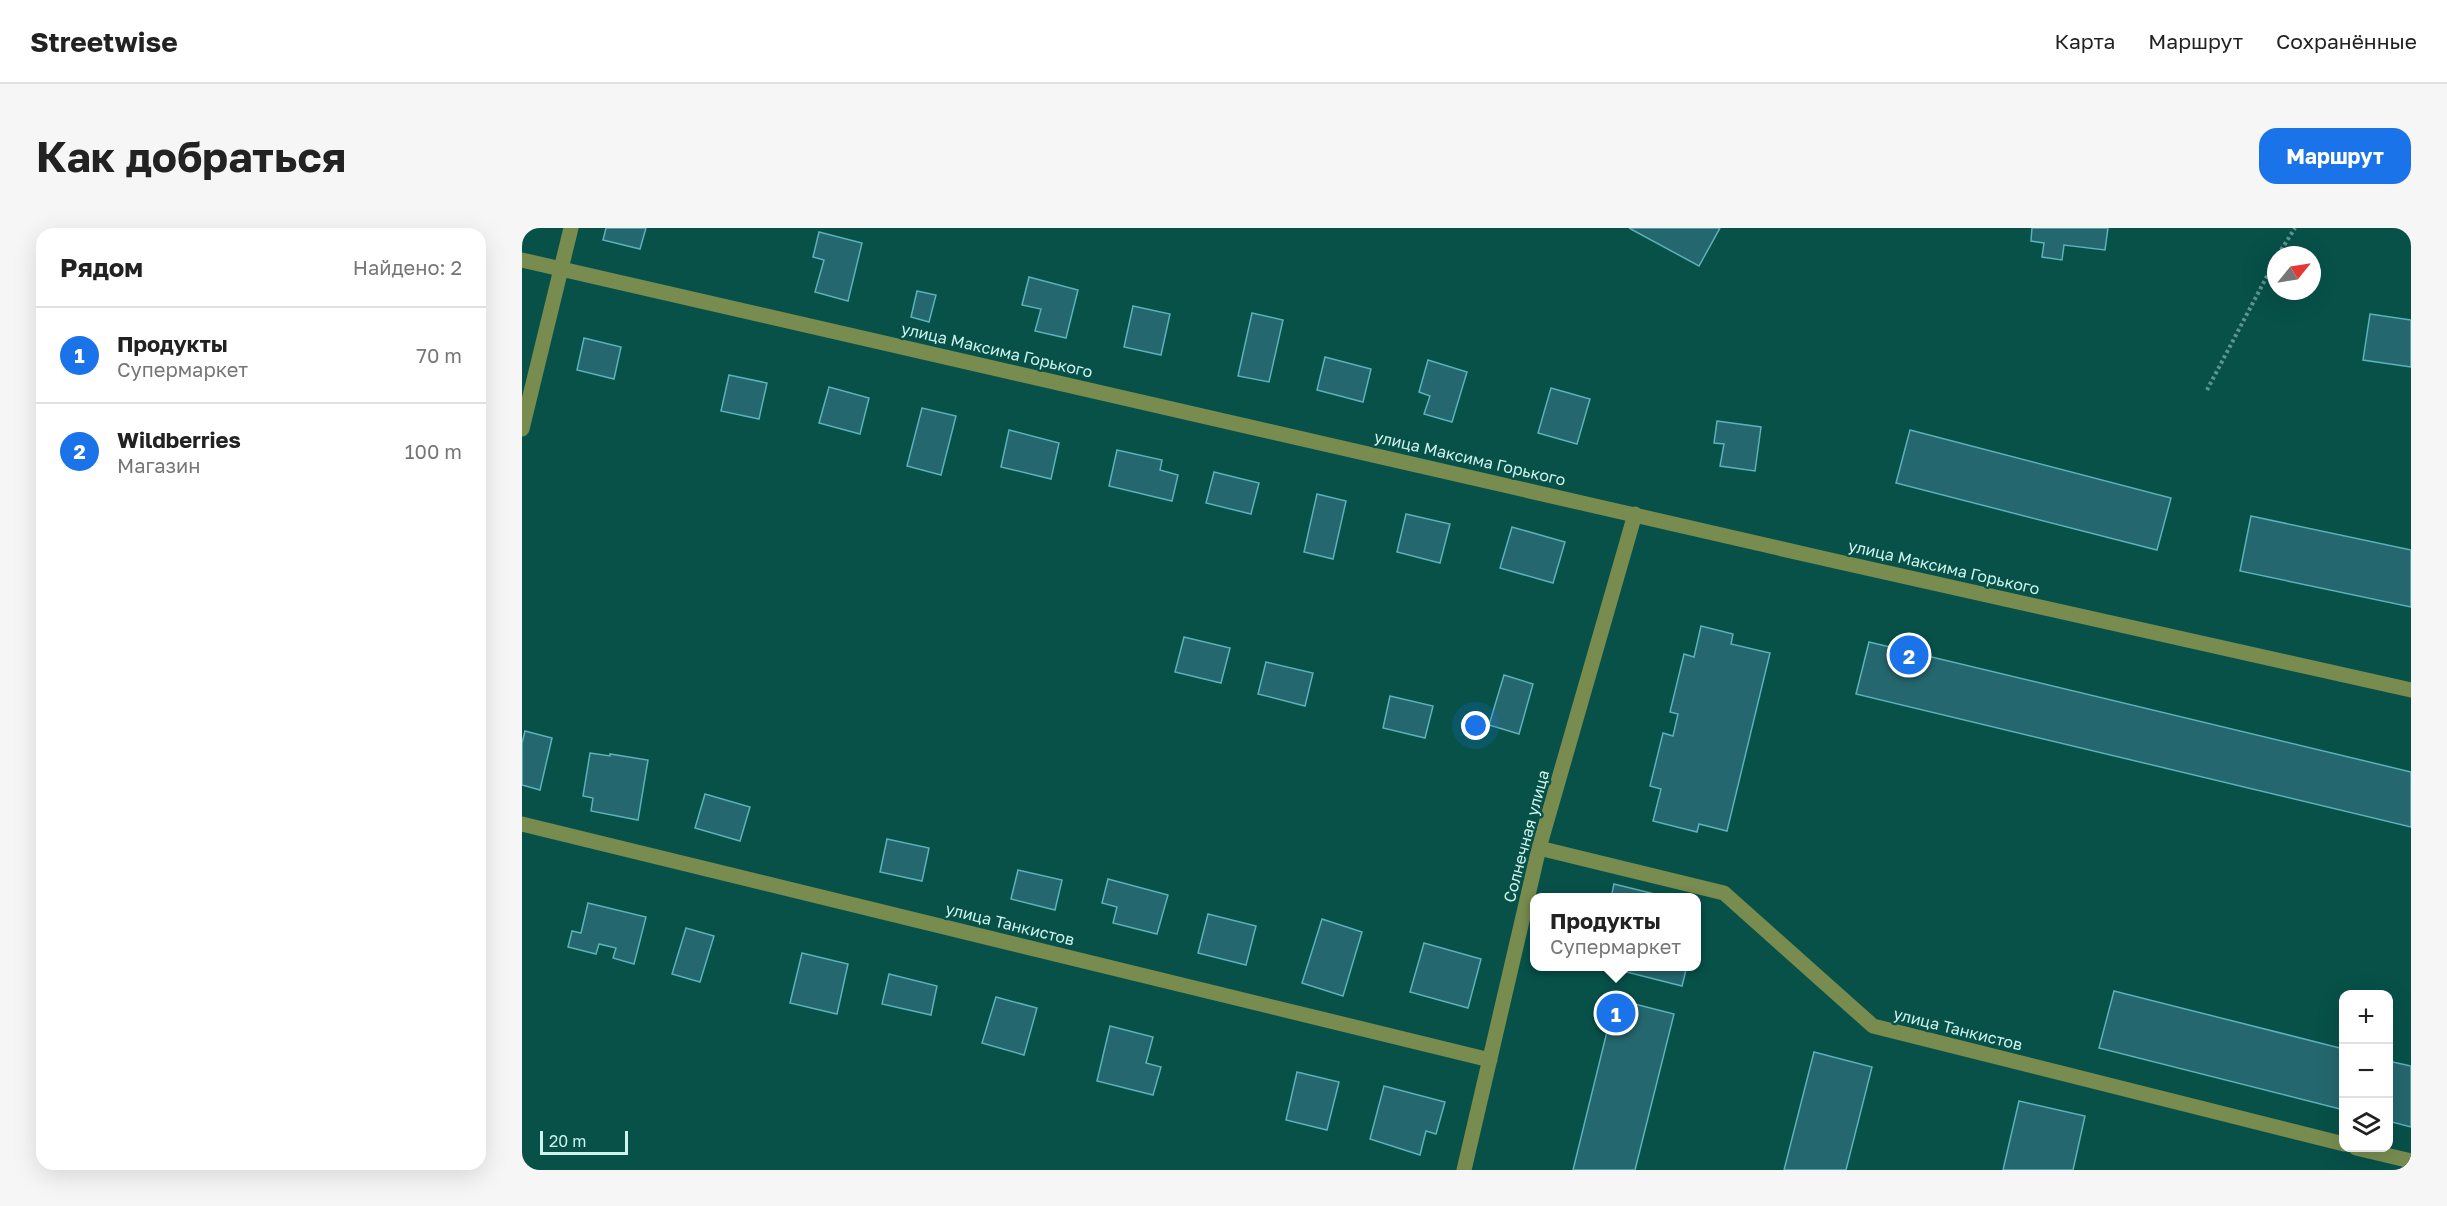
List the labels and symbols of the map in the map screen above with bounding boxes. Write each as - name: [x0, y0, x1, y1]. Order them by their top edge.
- north arrow: [2267, 246, 2321, 300]
- street label: улица Максима Горького: [899, 318, 1095, 382]
- street label: улица Максима Горького: [1372, 426, 1568, 490]
- street label: улица Максима Горького: [1846, 535, 2042, 599]
- pin: 2: [1890, 632, 1928, 678]
- your location: [1461, 711, 1490, 740]
- street label: Солнечная улица: [1499, 768, 1553, 904]
- street label: улица Танкистов: [943, 898, 1077, 950]
- pin: 1: [1596, 990, 1636, 1036]
- street label: улица Танкистов: [1891, 1003, 2025, 1055]
- scale bar: [540, 1128, 628, 1156]

